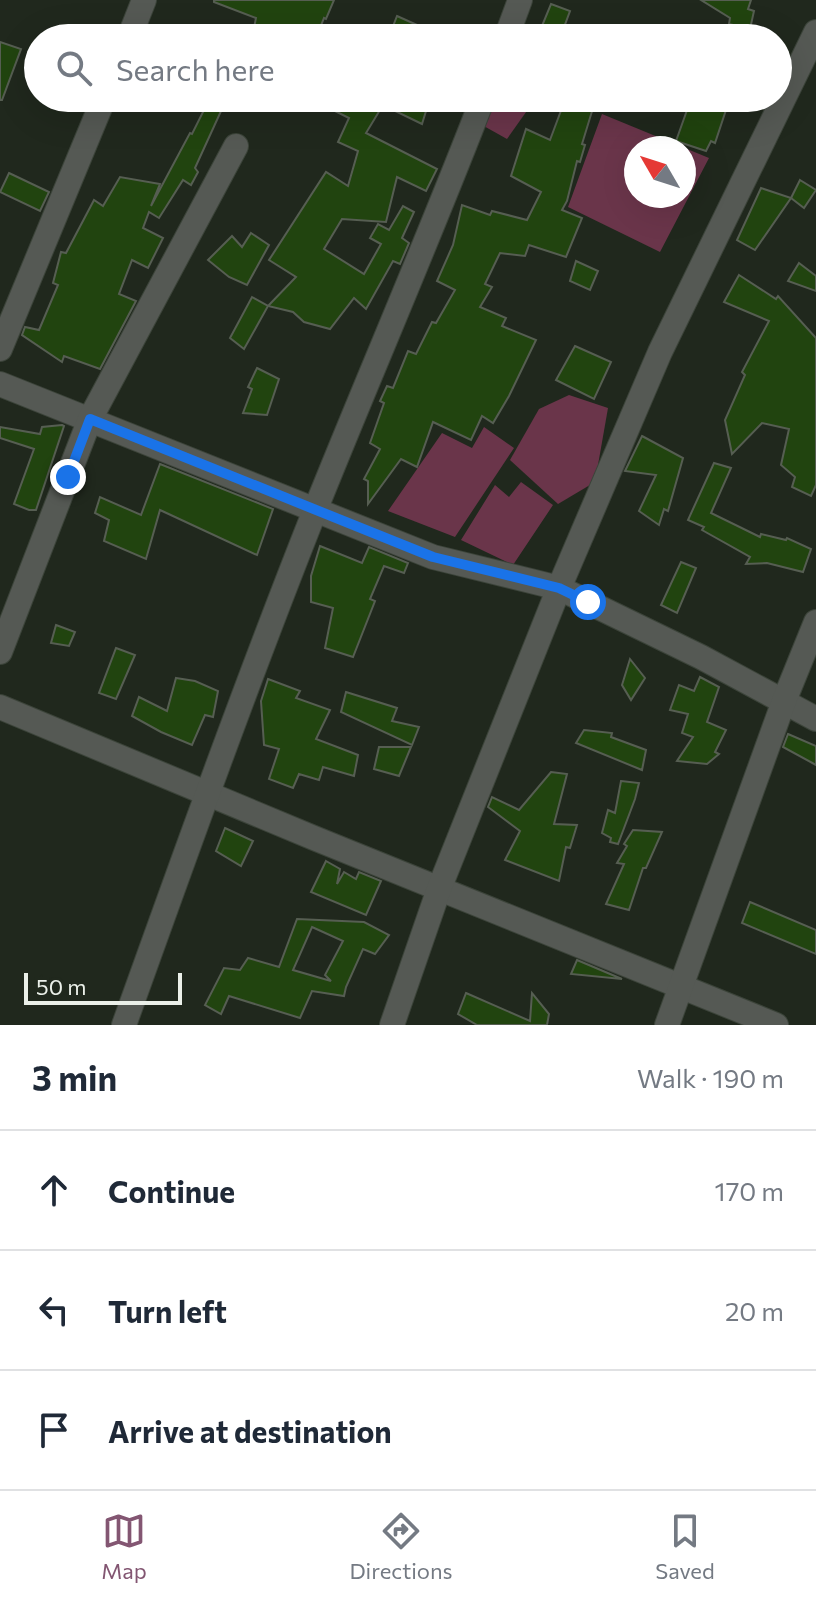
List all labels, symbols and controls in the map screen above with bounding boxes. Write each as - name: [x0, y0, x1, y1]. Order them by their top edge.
- search box: [24, 24, 792, 112]
- icon: search: [52, 46, 96, 90]
- text: Search here: [116, 50, 275, 87]
- north arrow: [624, 136, 696, 208]
- route end: [50, 459, 86, 495]
- route start: [570, 584, 606, 620]
- scale bar: [24, 969, 182, 1005]
- text: 50 m: [36, 973, 86, 1000]
- text: 3 min: [32, 1056, 117, 1098]
- text: Walk · 190 m: [637, 1062, 784, 1093]
- icon: ahead: [32, 1168, 76, 1212]
- text: Continue: [108, 1172, 235, 1209]
- text: 170 m: [715, 1175, 784, 1206]
- icon: left: [32, 1288, 76, 1332]
- text: Turn left: [108, 1292, 227, 1329]
- text: 20 m: [725, 1295, 784, 1326]
- icon: arrive: [32, 1408, 76, 1452]
- text: Arrive at destination: [108, 1412, 392, 1449]
- tab: Map: [101, 1509, 147, 1584]
- tab: Directions: [349, 1509, 453, 1584]
- tab: Saved: [655, 1509, 715, 1584]

